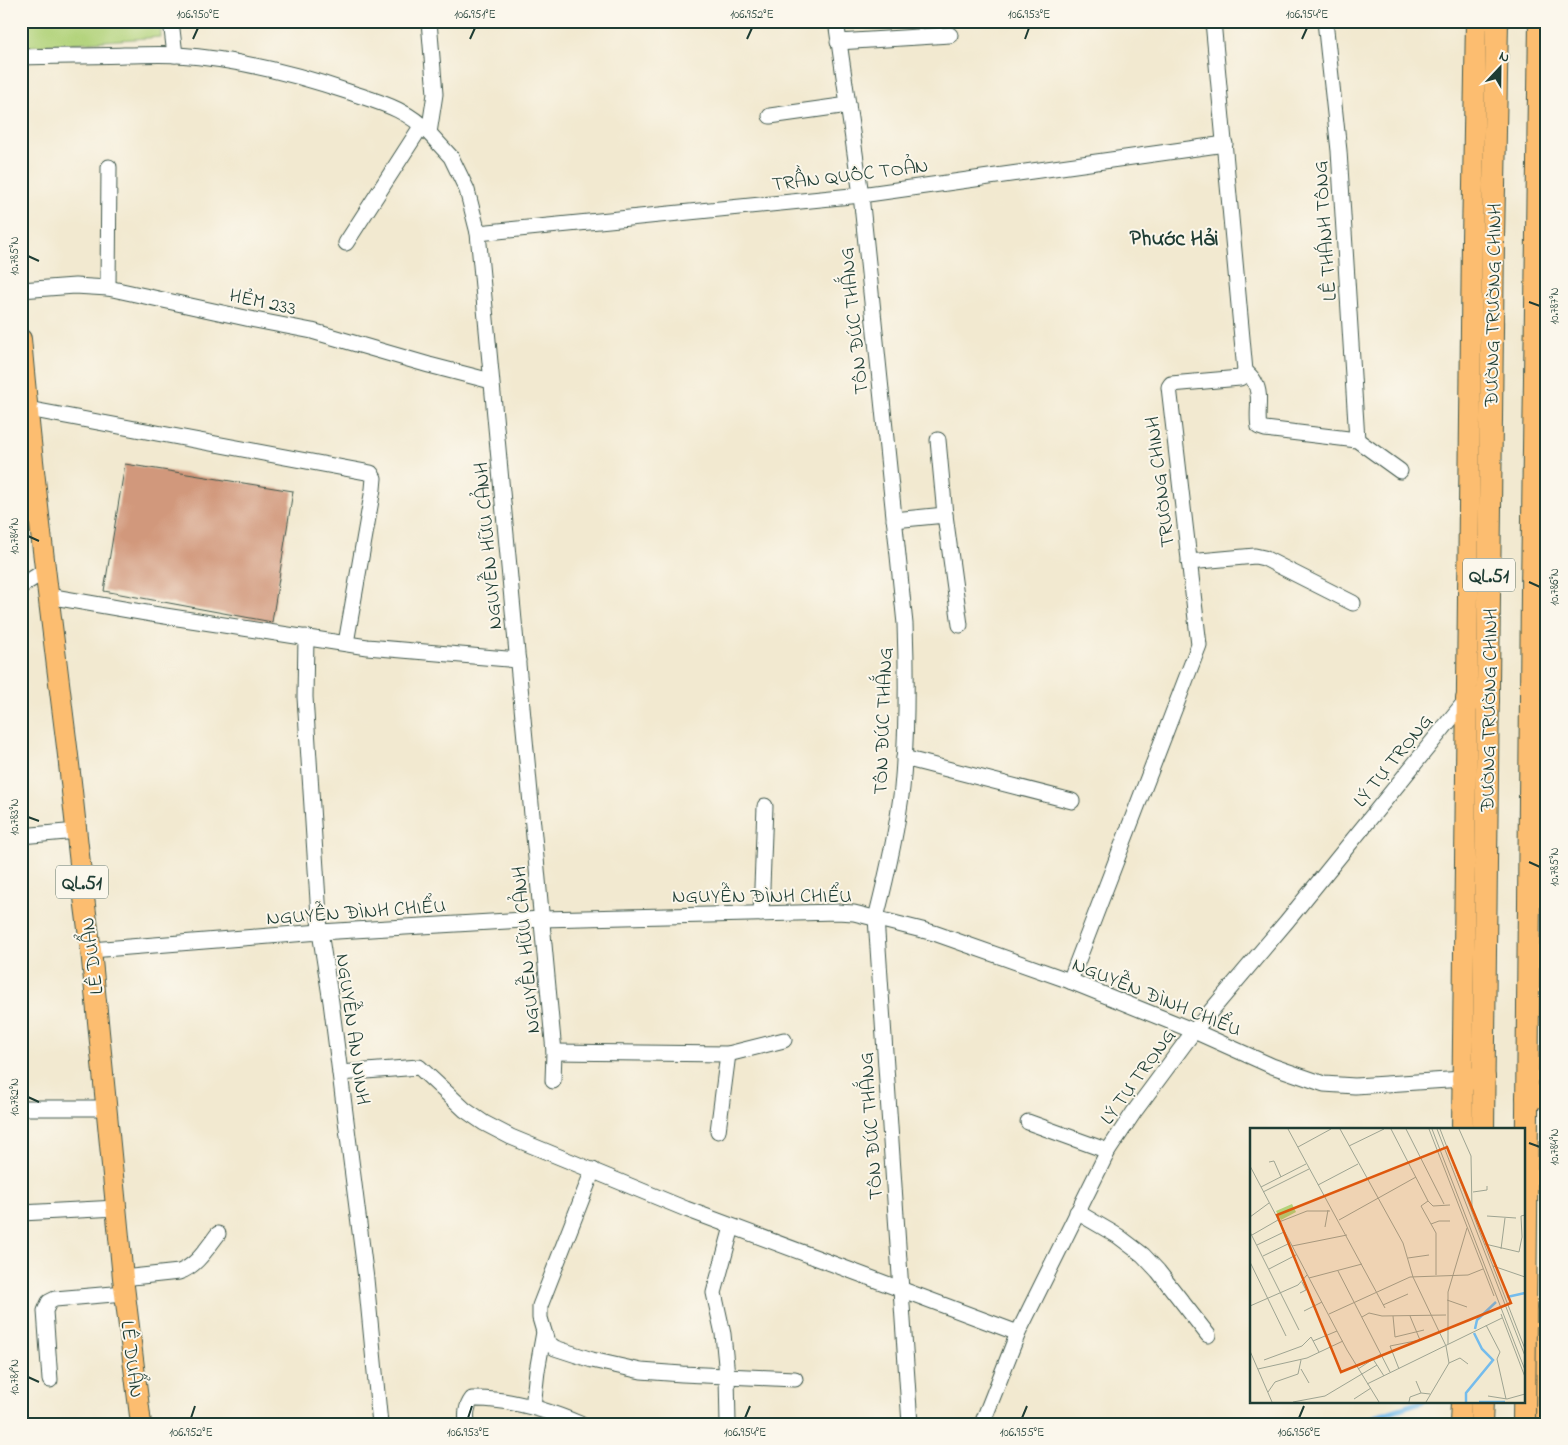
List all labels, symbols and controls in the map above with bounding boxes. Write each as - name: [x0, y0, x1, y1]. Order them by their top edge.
- text: 106.950°E: [177, 6, 219, 24]
- text: 106.951°E: [454, 6, 496, 24]
- text: 106.952°E: [730, 6, 774, 24]
- text: 106.953°E: [1008, 6, 1050, 24]
- text: 106.954°E: [1286, 6, 1328, 24]
- north arrow: [1476, 42, 1526, 92]
- text: N: [1496, 46, 1513, 69]
- street label: TRẦN QUỐC TOẢN: [770, 150, 930, 200]
- street label: LÊ THÁNH TÔNG: [1307, 160, 1346, 302]
- street label: ĐƯỜNG TRƯỜNG CHINH: [1478, 203, 1511, 408]
- district label: Phước Hải: [1130, 224, 1219, 256]
- text: 10.785°N: [6, 236, 24, 276]
- street label: TÔN ĐỨC THẮNG: [829, 246, 878, 396]
- street label: HẺM 233: [227, 282, 298, 325]
- text: 10.787°N: [1546, 287, 1564, 325]
- street label: TRƯỜNG CHINH: [1139, 415, 1184, 549]
- street label: NGUYỄN HỮU CẢNH: [467, 461, 511, 631]
- text: 10.784°N: [6, 517, 24, 555]
- road number: QL.51: [1463, 558, 1515, 592]
- text: 10.786°N: [1546, 568, 1564, 606]
- street label: ĐƯỜNG TRƯỜNG CHINH: [1474, 608, 1507, 813]
- street label: TÔN ĐỨC THẮNG: [863, 647, 902, 795]
- street label: LÝ TỰ TRỌNG: [1347, 709, 1441, 814]
- text: 10.783°N: [6, 798, 24, 836]
- text: 10.785°N: [1546, 847, 1564, 887]
- street label: NGUYỄN HỮU CẢNH: [505, 865, 549, 1035]
- road number: QL.51: [56, 866, 108, 899]
- street label: NGUYỄN ĐÌNH CHIỂU: [672, 882, 852, 912]
- street label: NGUYỄN ĐÌNH CHIỂU: [265, 892, 447, 934]
- street label: LÊ DUẨN: [71, 915, 113, 996]
- street label: NGUYỄN ĐÌNH CHIỂU: [1067, 950, 1245, 1045]
- street label: NGUYỄN AN NINH: [327, 952, 377, 1107]
- street label: LÝ TỰ TRỌNG: [1094, 1023, 1184, 1132]
- street label: TÔN ĐỨC THẮNG: [849, 1051, 892, 1201]
- text: 10.782°N: [6, 1078, 24, 1116]
- inset map: [1250, 1128, 1526, 1402]
- text: 10.784°N: [1546, 1128, 1564, 1166]
- street label: LÊ DUẨN: [111, 1319, 153, 1400]
- text: 10.781°N: [6, 1359, 24, 1395]
- text: 106.952°E: [169, 1424, 213, 1442]
- text: 106.953°E: [447, 1424, 489, 1442]
- text: 106.954°E: [724, 1424, 766, 1442]
- text: 106.955°E: [1000, 1424, 1044, 1442]
- text: 106.956°E: [1278, 1424, 1320, 1442]

